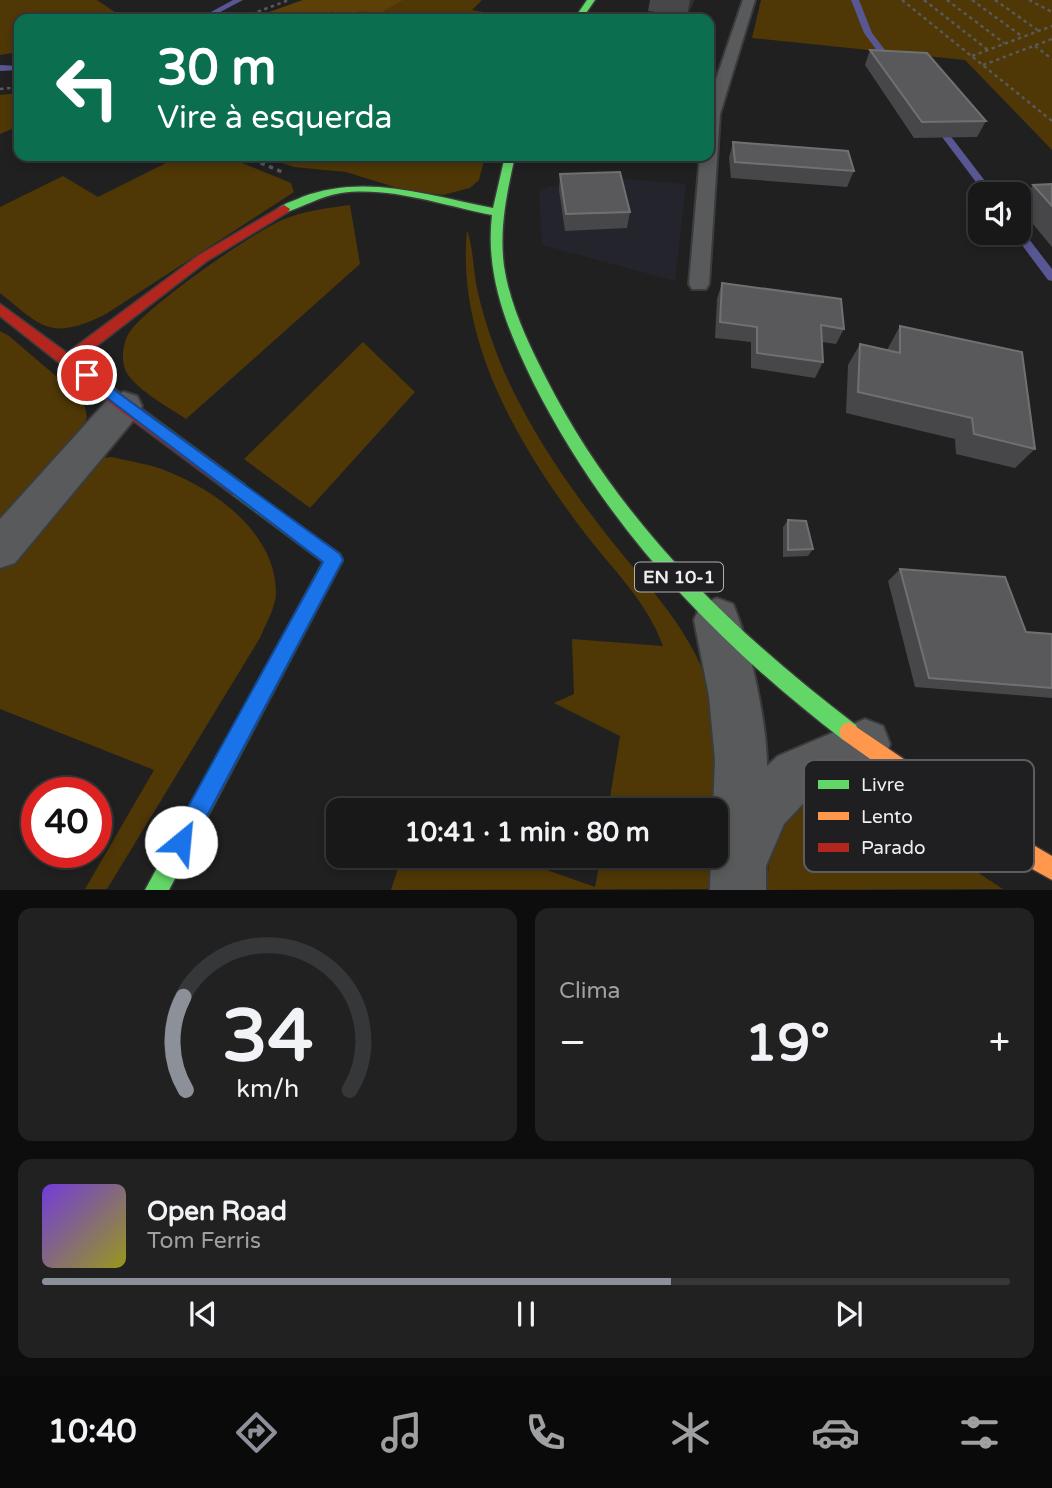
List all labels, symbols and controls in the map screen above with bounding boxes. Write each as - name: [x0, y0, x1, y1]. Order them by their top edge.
- text: 30 m: [157, 39, 276, 98]
- icon: left: [42, 42, 133, 133]
- text: Vire à esquerda: [157, 99, 393, 137]
- map controls: [968, 182, 1031, 245]
- button: sound: [968, 182, 1031, 245]
- pin: [57, 345, 117, 405]
- icon: arrive: [68, 356, 106, 394]
- road number: EN 10-1: [635, 562, 723, 592]
- legend: [804, 760, 1034, 872]
- text: Livre: [861, 774, 905, 796]
- speed limit sign: 40: [21, 777, 112, 868]
- position arrow: [144, 805, 218, 879]
- text: Lento: [861, 806, 913, 828]
- text: 10:41 · 1 min · 80 m: [404, 817, 650, 848]
- text: Parado: [861, 837, 925, 859]
- text: Clima: [559, 977, 620, 1005]
- text: 34: [222, 994, 313, 1082]
- text: 19°: [745, 1012, 830, 1075]
- text: −: [559, 1020, 586, 1066]
- text: +: [989, 1020, 1010, 1066]
- text: km/h: [236, 1074, 299, 1104]
- text: Open Road: [147, 1196, 287, 1227]
- text: Tom Ferris: [147, 1227, 261, 1255]
- icon: previous: [184, 1295, 222, 1333]
- icon: pause: [507, 1295, 545, 1333]
- icon: next: [830, 1295, 868, 1333]
- icon: directions: [232, 1408, 281, 1457]
- icon: music: [377, 1408, 426, 1457]
- icon: phone: [521, 1408, 570, 1457]
- icon: climate: [666, 1408, 715, 1457]
- icon: car: [811, 1408, 860, 1457]
- icon: filters: [955, 1408, 1004, 1457]
- text: 10:40: [48, 1413, 137, 1451]

